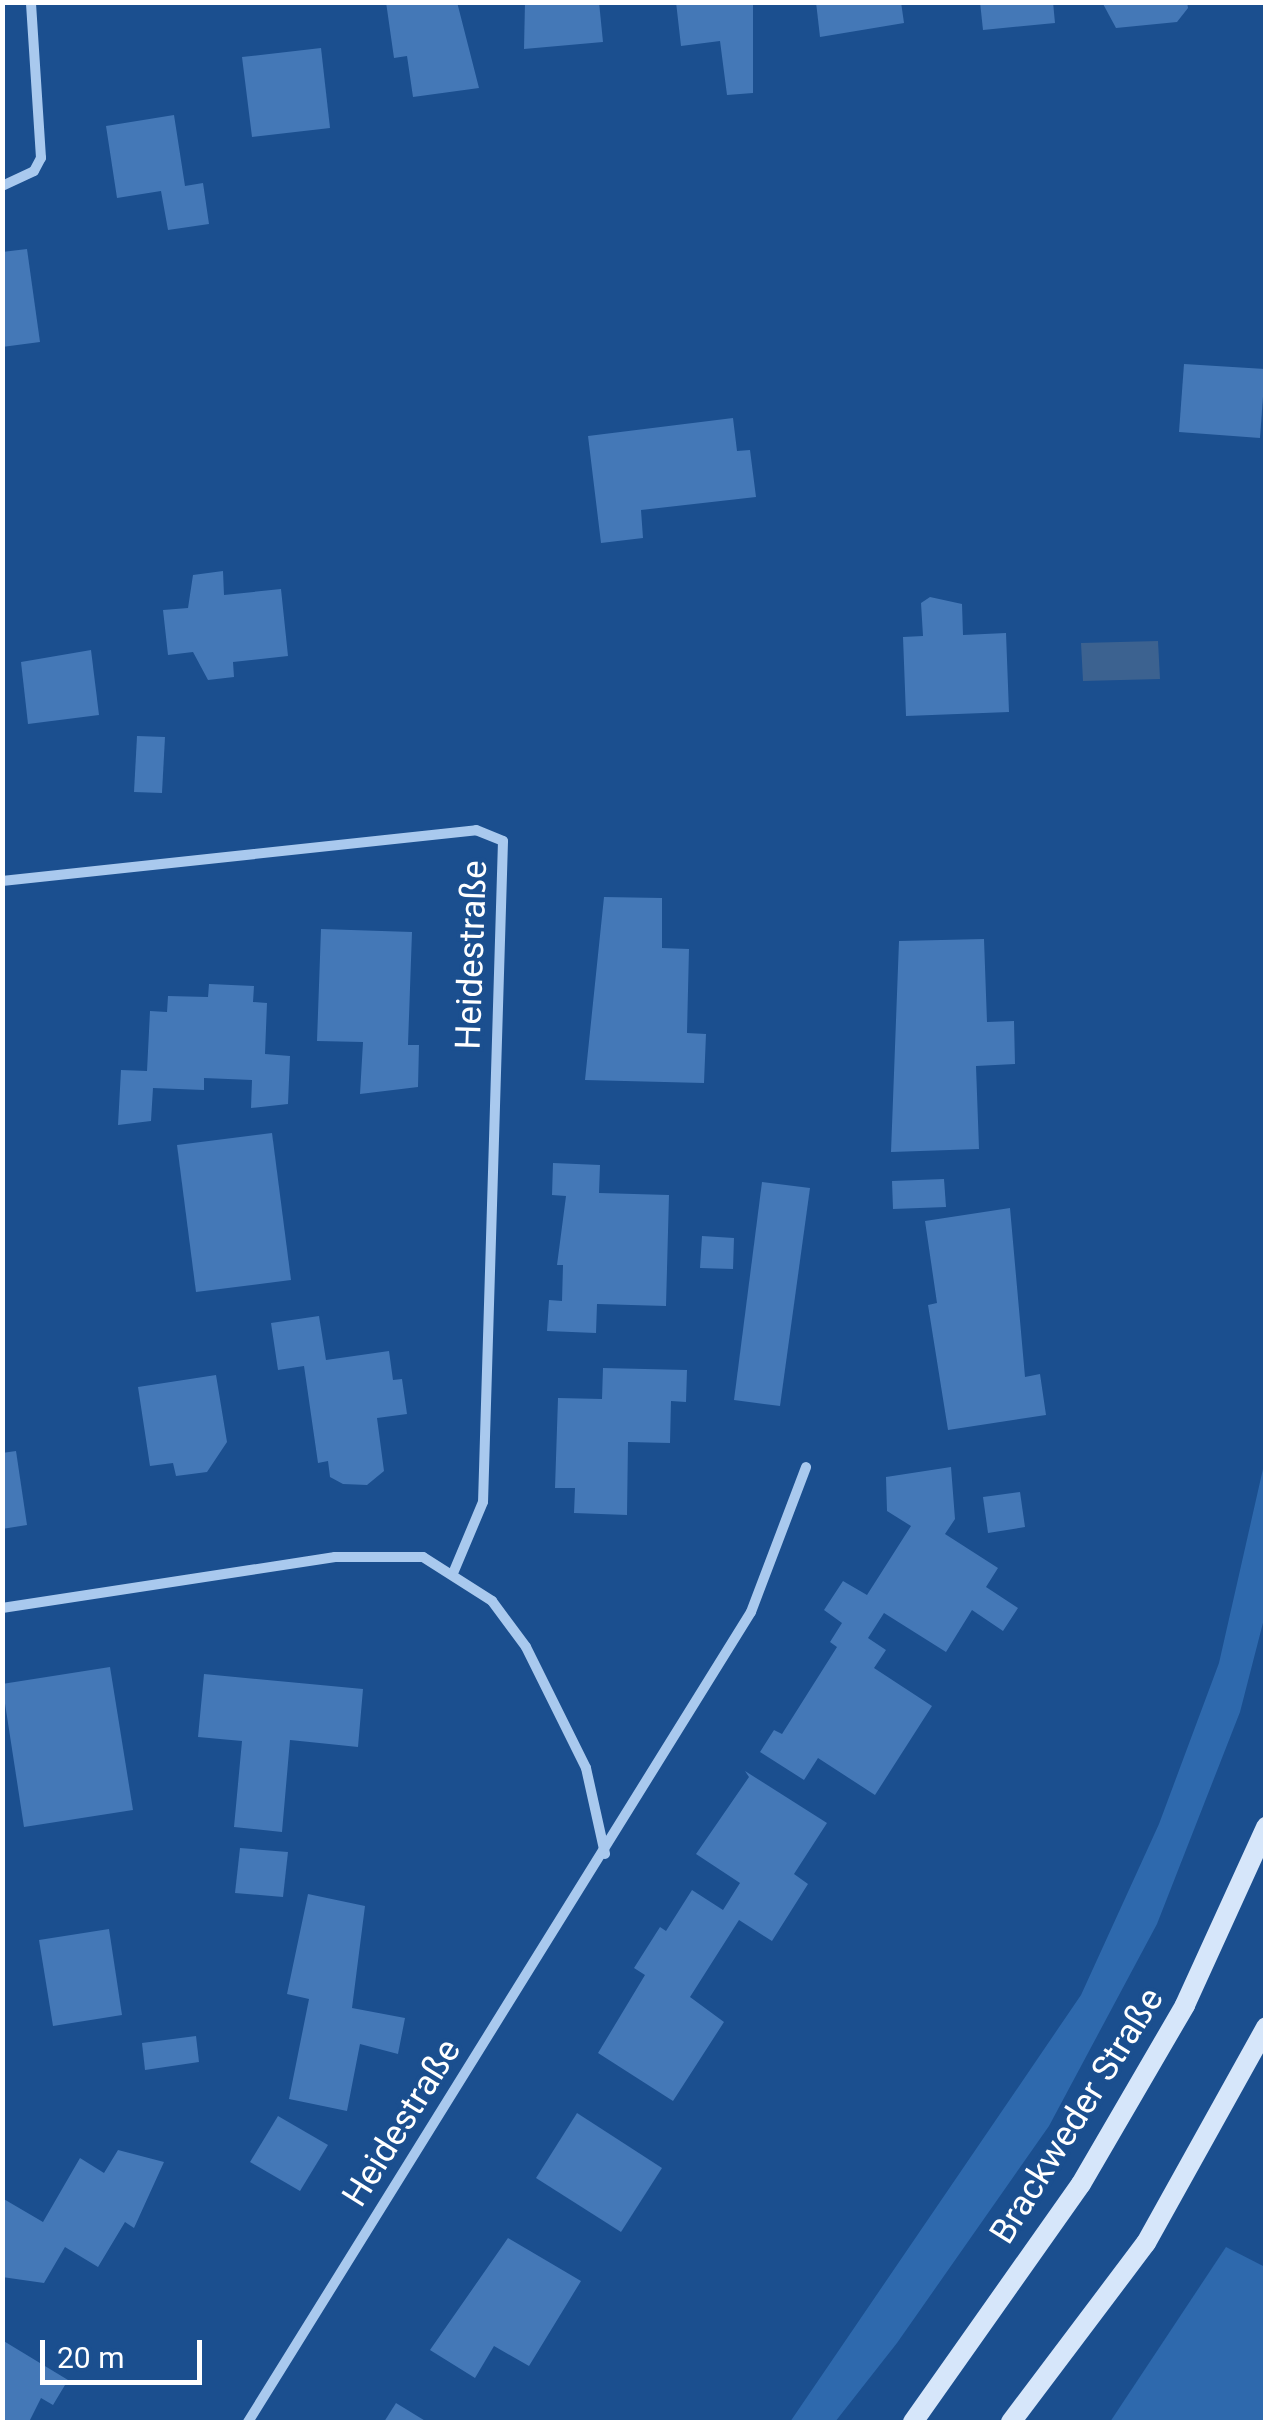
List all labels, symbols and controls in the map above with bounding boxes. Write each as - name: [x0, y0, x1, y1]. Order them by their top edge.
- street label: Heidestraße: [448, 860, 496, 1050]
- street label: Brackweder Straße: [981, 1980, 1173, 2252]
- street label: Heidestraße: [334, 2032, 470, 2214]
- scale bar: [45, 2320, 208, 2382]
- text: 20 m: [57, 2340, 124, 2375]

